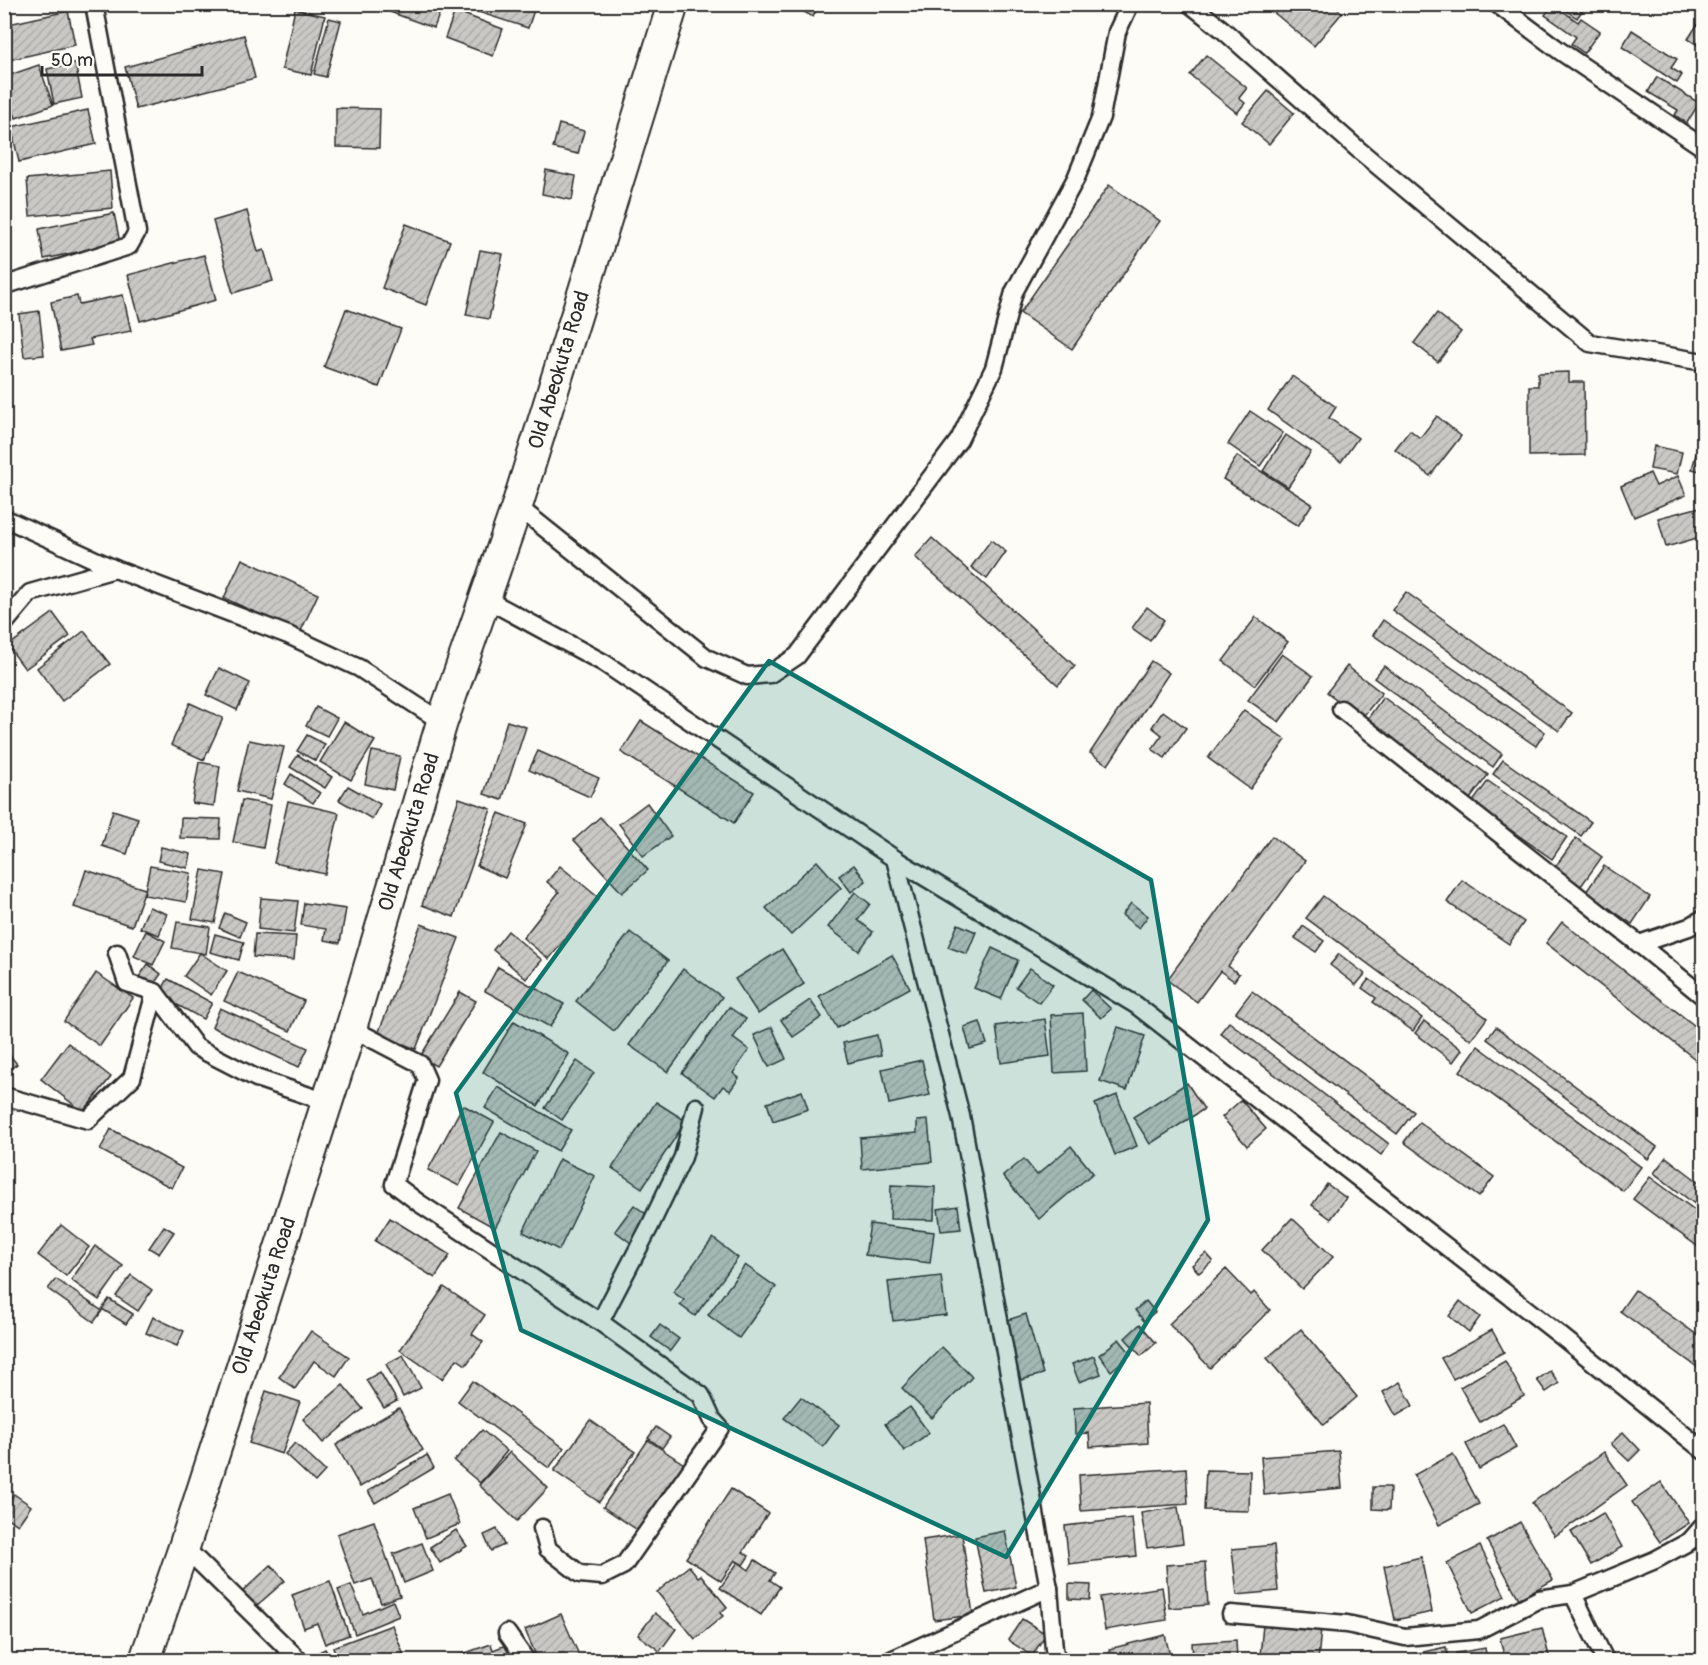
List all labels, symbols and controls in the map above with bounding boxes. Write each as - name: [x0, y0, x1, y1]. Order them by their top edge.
- scale bar: [42, 39, 202, 77]
- text: 50 m: [51, 49, 93, 72]
- street label: Old Abeokuta Road: [522, 287, 596, 453]
- street label: Old Abeokuta Road: [372, 749, 446, 915]
- street label: Old Abeokuta Road: [226, 1214, 302, 1378]

